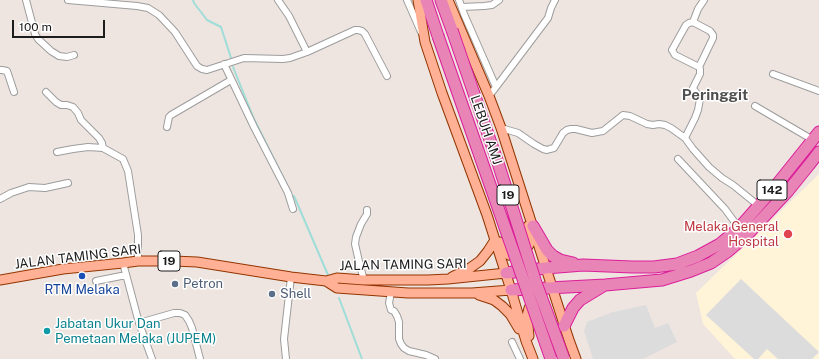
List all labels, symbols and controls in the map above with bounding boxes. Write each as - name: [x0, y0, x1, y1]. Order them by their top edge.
- scale bar: [14, 12, 107, 38]
- text: 100 m: [19, 20, 52, 34]
- district label: Peringgit: [682, 86, 748, 104]
- street label: LEBUH AMJ: [467, 93, 505, 167]
- road number: 142: [757, 180, 787, 200]
- road number: 19: [497, 185, 519, 205]
- place label: Melaka General Hospital: [684, 219, 779, 250]
- marker: Melaka General Hospital: [782, 228, 794, 240]
- street label: JALAN TAMING SARI: [14, 241, 142, 273]
- road number: 19: [158, 251, 180, 271]
- street label: JALAN TAMING SARI: [339, 256, 467, 274]
- marker: RTM Melaka: [77, 271, 87, 281]
- place label: Petron: [183, 276, 223, 292]
- marker: Petron: [170, 279, 180, 289]
- place label: RTM Melaka: [44, 282, 120, 298]
- place label: Shell: [280, 286, 311, 302]
- marker: Shell: [267, 289, 277, 299]
- place label: Jabatan Ukur Dan Pemetaan Melaka (JUPEM): [55, 316, 216, 347]
- marker: Jabatan Ukur Dan Pemetaan Melaka (JUPEM): [42, 326, 52, 336]

